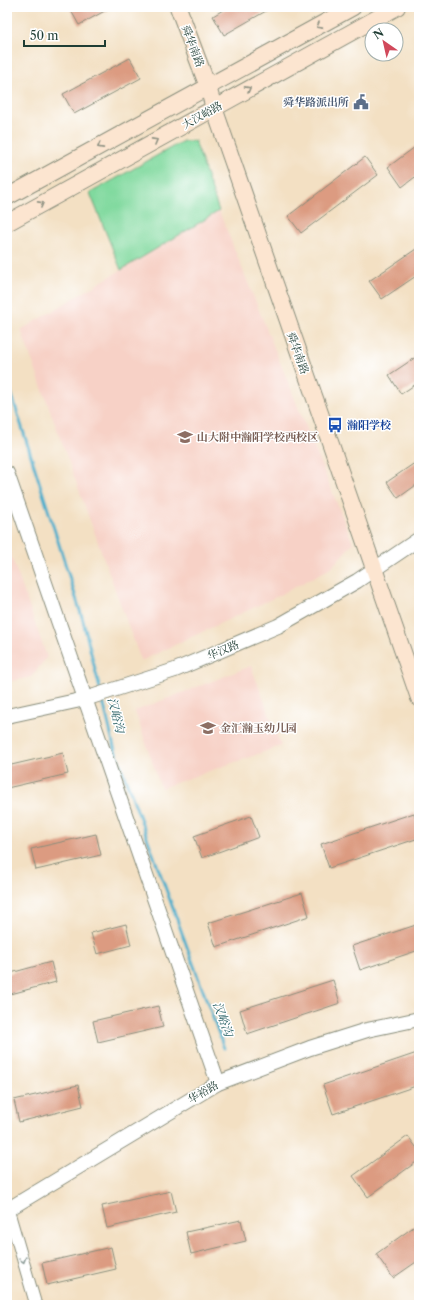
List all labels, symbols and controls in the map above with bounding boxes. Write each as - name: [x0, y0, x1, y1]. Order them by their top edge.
- one-way arrow: [316, 21, 323, 28]
- scale bar: [24, 22, 105, 48]
- north arrow: [364, 22, 404, 62]
- street label: 舜华南路: [179, 23, 207, 69]
- text: N: [371, 25, 387, 42]
- text: 50 m: [30, 28, 59, 43]
- one-way arrow: [244, 87, 251, 94]
- public building icon: 舜华路派出所: [352, 93, 370, 111]
- place label: 舜华路派出所: [283, 95, 349, 109]
- street label: 大汉峪路: [179, 98, 225, 132]
- one-way arrow: [151, 138, 158, 146]
- one-way arrow: [97, 141, 104, 148]
- one-way arrow: [37, 202, 44, 209]
- street label: 舜华南路: [284, 330, 312, 376]
- bus stop icon: 瀚阳学校: [326, 416, 344, 434]
- place label: 瀚阳学校: [347, 418, 391, 432]
- school or university icon: 山大附中瀚阳学校西校区: [176, 428, 194, 446]
- place label: 山大附中瀚阳学校西校区: [197, 430, 318, 444]
- street label: 华汉路: [205, 637, 241, 663]
- water label: 汉峪沟: [105, 696, 129, 736]
- school or university icon: 金汇瀚玉幼儿园: [199, 719, 217, 737]
- place label: 金汇瀚玉幼儿园: [220, 721, 297, 735]
- water label: 汉峪沟: [210, 999, 237, 1040]
- street label: 华裕路: [185, 1078, 221, 1106]
- one-way arrow: [18, 1256, 27, 1263]

